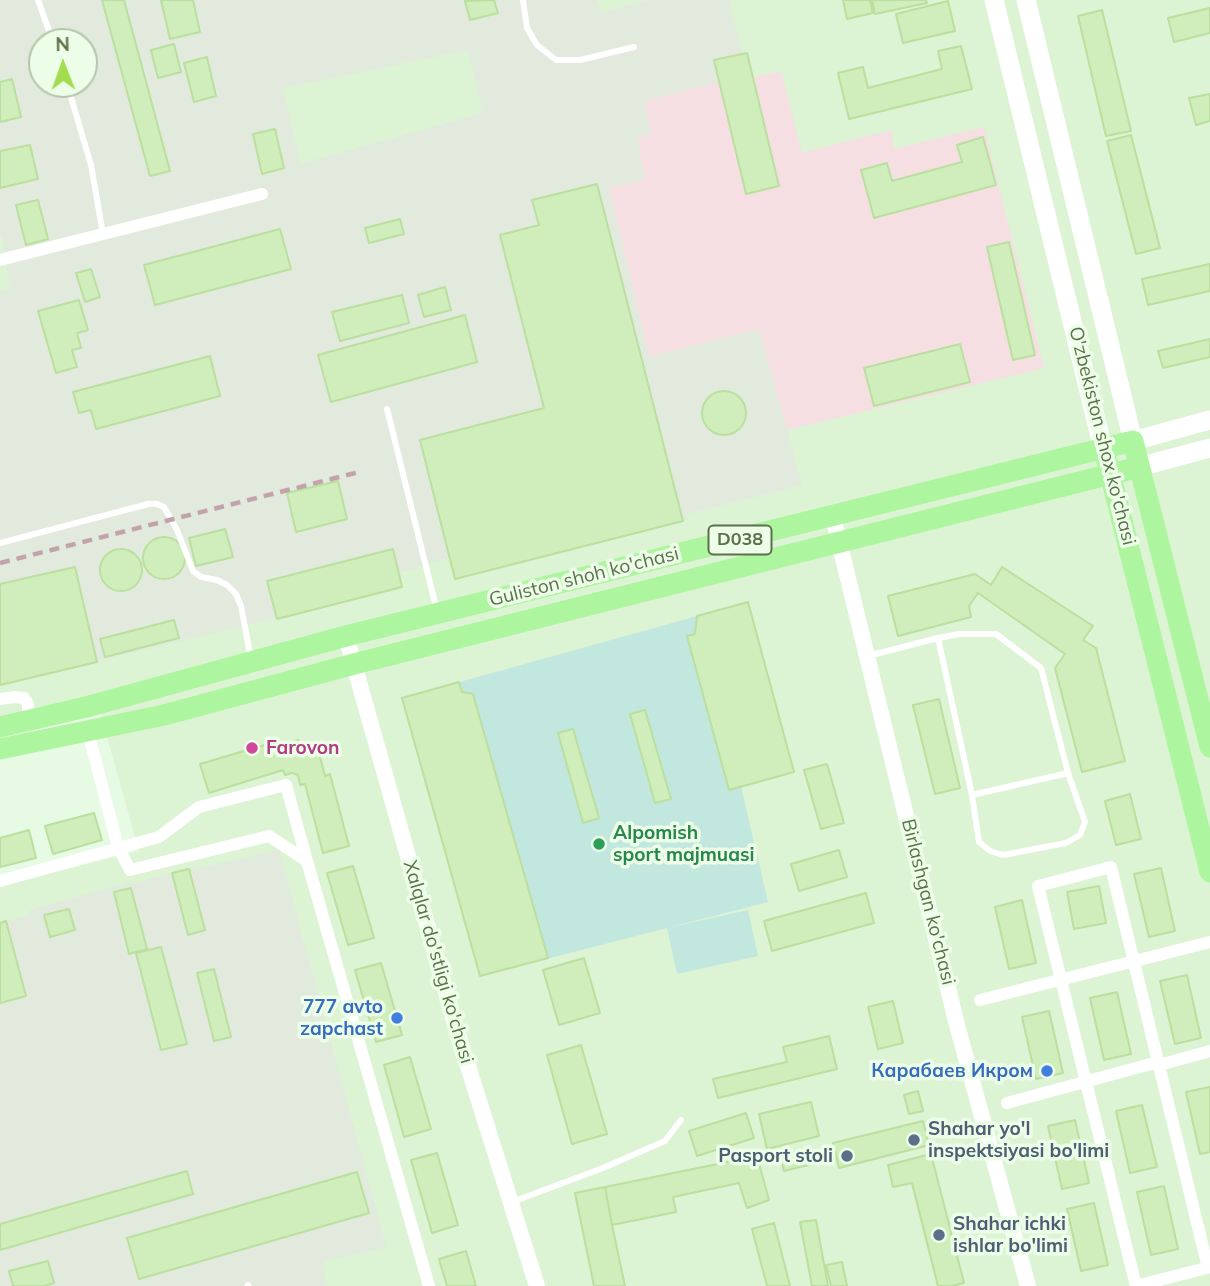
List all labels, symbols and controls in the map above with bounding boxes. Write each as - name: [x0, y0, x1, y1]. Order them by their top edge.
- north arrow: [28, 28, 98, 98]
- text: N: [55, 32, 70, 56]
- street label: O'zbekiston shox ko'chasi: [1064, 324, 1140, 548]
- road number: D038: [708, 526, 772, 554]
- street label: Guliston shoh ko'chasi: [487, 542, 681, 612]
- place label: Farovon: [266, 737, 339, 759]
- marker: Farovon: [244, 740, 260, 756]
- street label: Birlashgan ko'chasi: [896, 817, 960, 987]
- place label: Alpomish sport majmuasi: [613, 822, 754, 866]
- marker: Alpomish sport majmuasi: [591, 836, 607, 852]
- street label: Xalqlar do'stligi ko'chasi: [398, 858, 478, 1066]
- place label: 777 avto zapchast: [300, 996, 383, 1040]
- marker: 777 avto zapchast: [389, 1010, 405, 1026]
- place label: Карабаев Икром: [871, 1060, 1033, 1082]
- marker: Карабаев Икром: [1039, 1063, 1055, 1079]
- place label: Shahar yo'l inspektsiyasi bo'limi: [928, 1118, 1109, 1162]
- marker: Shahar yo'l inspektsiyasi bo'limi: [906, 1132, 922, 1148]
- place label: Pasport stoli: [718, 1145, 833, 1167]
- marker: Pasport stoli: [839, 1148, 855, 1164]
- place label: Shahar ichki ishlar bo'limi: [953, 1213, 1068, 1257]
- marker: Shahar ichki ishlar bo'limi: [931, 1227, 947, 1243]

